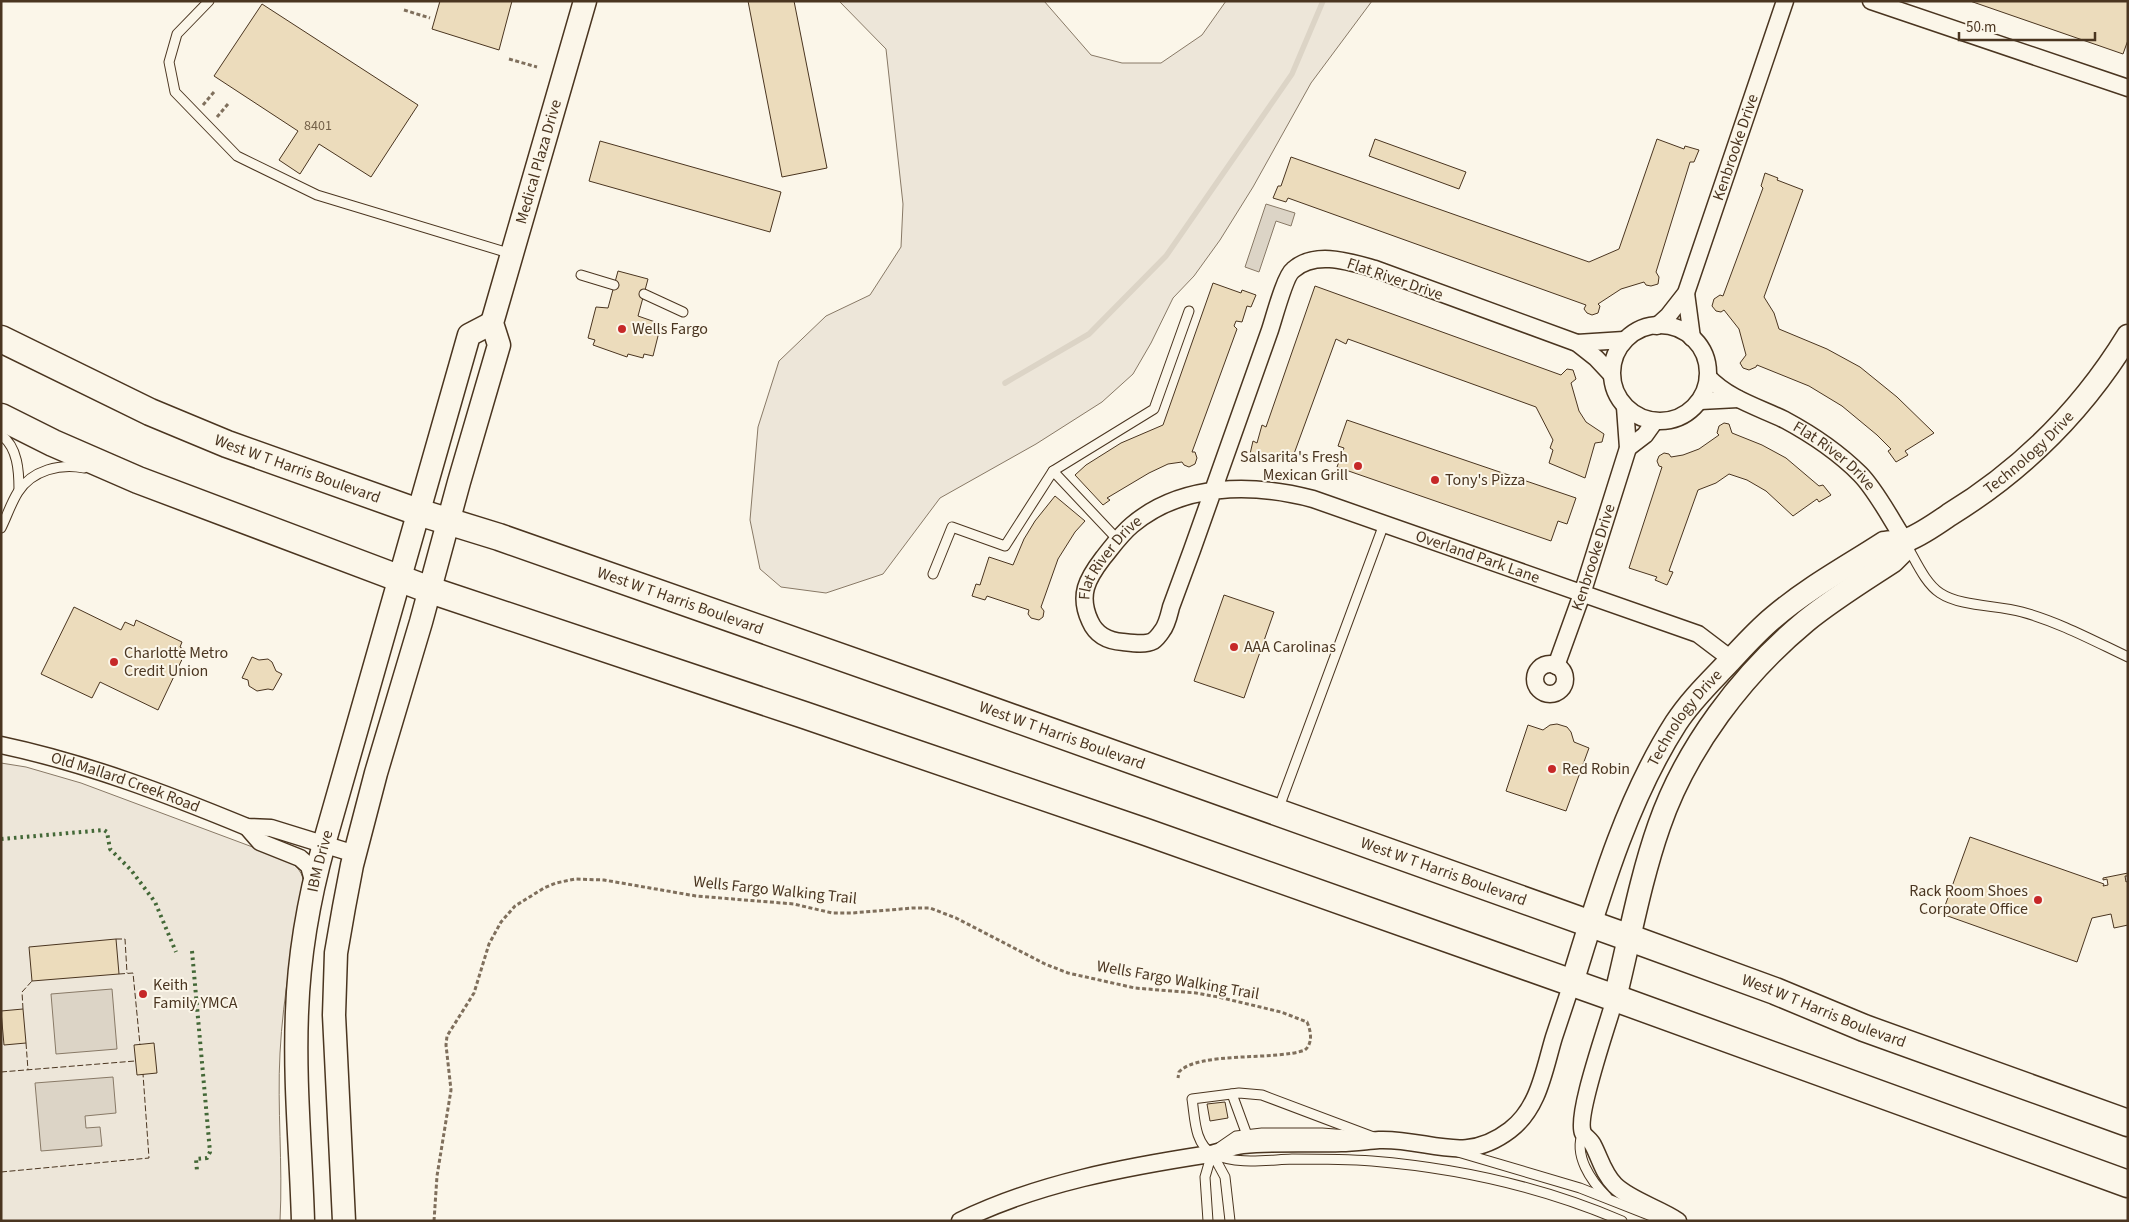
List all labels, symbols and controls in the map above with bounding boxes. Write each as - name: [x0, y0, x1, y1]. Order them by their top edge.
- scale bar: [1959, 10, 2095, 42]
- text: 50 m: [1966, 17, 1996, 38]
- street label: Kenbrooke Drive: [1707, 91, 1764, 203]
- street label: Medical Plaza Drive: [510, 97, 567, 227]
- house number: 8401: [304, 116, 332, 136]
- street label: Flat River Drive: [1344, 252, 1446, 306]
- place label: Wells Fargo: [632, 318, 708, 340]
- marker: Wells Fargo: [616, 323, 628, 335]
- street label: Technology Drive: [1979, 406, 2079, 500]
- street label: Flat River Drive: [1789, 416, 1881, 495]
- street label: West W T Harris Boulevard: [211, 429, 384, 509]
- place label: Salsarita's Fresh Mexican Grill: [1240, 446, 1348, 486]
- marker: Salsarita's Fresh Mexican Grill: [1352, 460, 1364, 472]
- place label: Tony's Pizza: [1445, 469, 1525, 491]
- marker: Tony's Pizza: [1429, 474, 1441, 486]
- street label: Kenbrooke Drive: [1566, 501, 1621, 614]
- street label: Flat River Drive: [1073, 510, 1146, 601]
- street label: Overland Park Lane: [1413, 525, 1543, 589]
- street label: West W T Harris Boulevard: [594, 561, 767, 640]
- place label: AAA Carolinas: [1244, 636, 1336, 658]
- marker: AAA Carolinas: [1228, 641, 1240, 653]
- place label: Charlotte Metro Credit Union: [124, 642, 228, 682]
- marker: Charlotte Metro Credit Union: [108, 656, 120, 668]
- street label: Technology Drive: [1642, 664, 1727, 770]
- street label: West W T Harris Boulevard: [976, 696, 1148, 775]
- street label: Old Mallard Creek Road: [48, 747, 203, 818]
- place label: Red Robin: [1562, 758, 1630, 780]
- marker: Red Robin: [1546, 763, 1558, 775]
- street label: IBM Drive: [302, 828, 338, 894]
- street label: West W T Harris Boulevard: [1358, 832, 1530, 911]
- street label: Wells Fargo Walking Trail: [692, 870, 858, 910]
- place label: Rack Room Shoes Corporate Office: [1909, 880, 2028, 920]
- marker: Rack Room Shoes Corporate Office: [2032, 894, 2044, 906]
- street label: Wells Fargo Walking Trail: [1095, 955, 1261, 1005]
- street label: West W T Harris Boulevard: [1739, 969, 1909, 1053]
- place label: Keith Family YMCA: [153, 974, 238, 1014]
- marker: Keith Family YMCA: [137, 988, 149, 1000]

